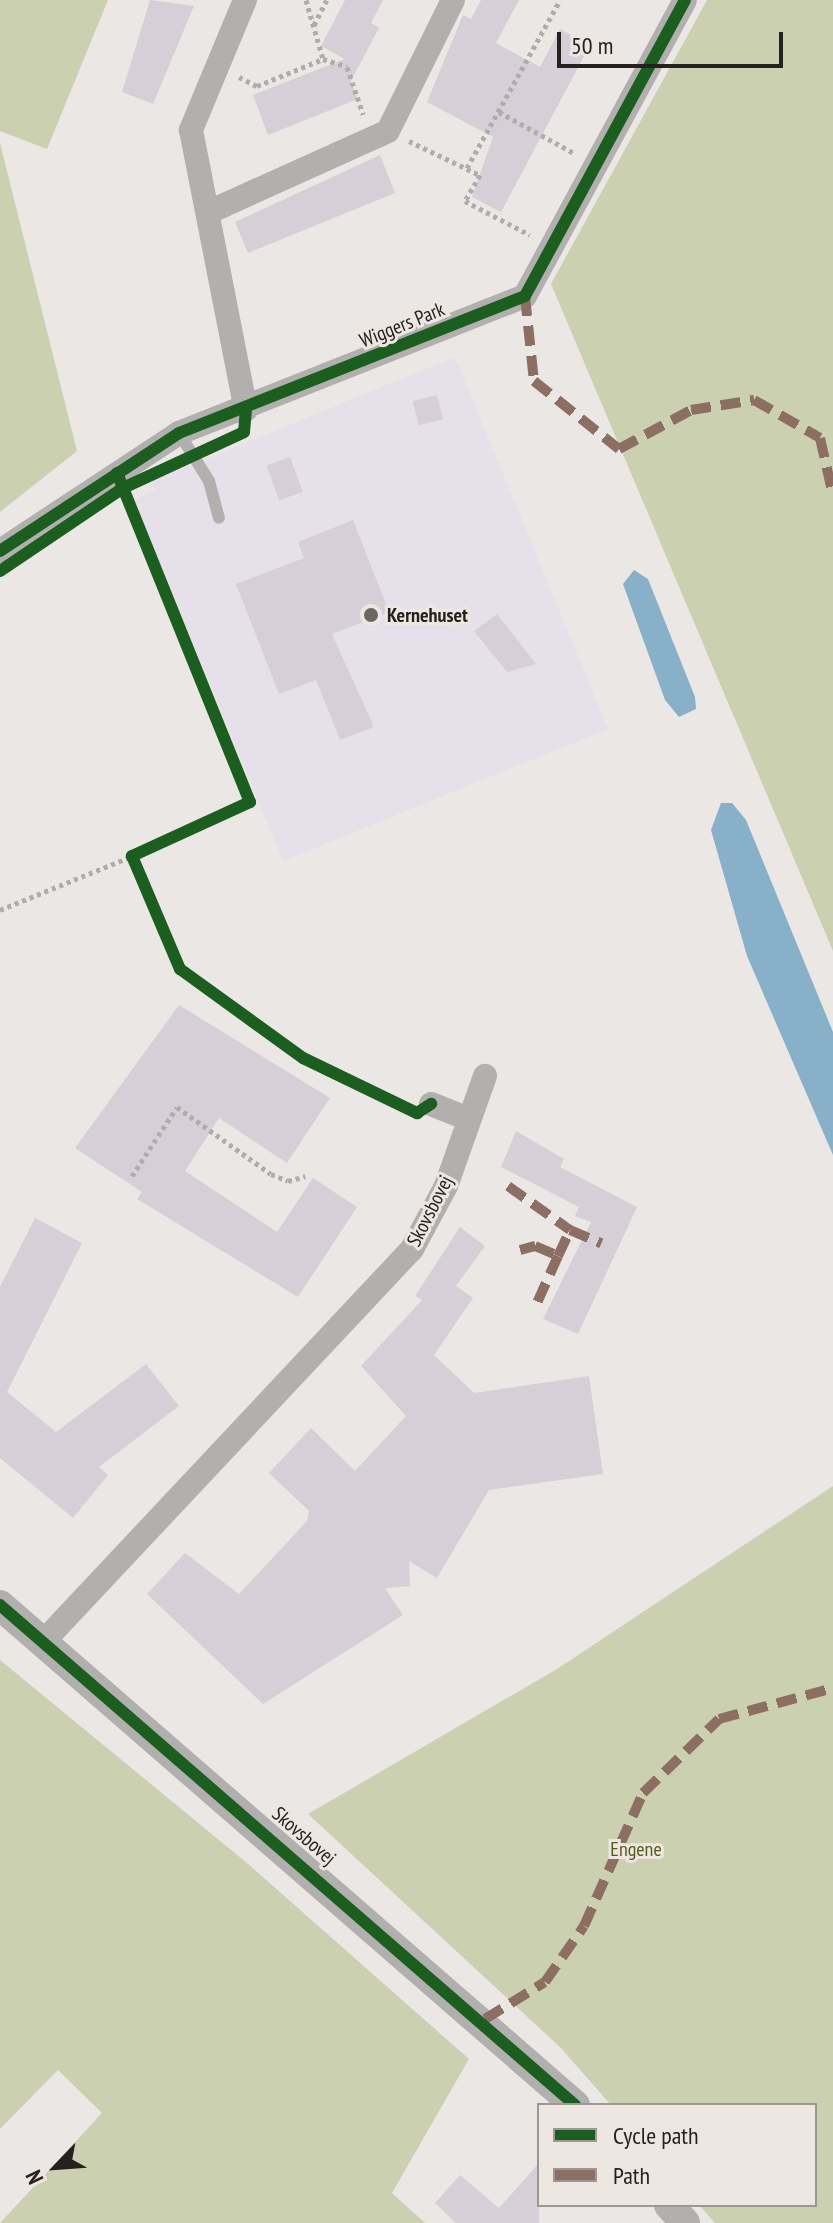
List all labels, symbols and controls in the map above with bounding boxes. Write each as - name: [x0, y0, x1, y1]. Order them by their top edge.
- scale bar: [561, 16, 787, 66]
- text: 50 m: [571, 30, 613, 61]
- street label: Wiggers Park: [356, 297, 448, 353]
- place label: Kernehuset: [387, 603, 468, 627]
- marker: Kernehuset: [362, 606, 380, 624]
- street label: Skovsbovej: [402, 1171, 458, 1251]
- street label: Skovsbovej: [267, 1802, 341, 1870]
- park label: Engene: [610, 1837, 662, 1861]
- legend: [537, 2103, 817, 2207]
- text: Cycle path: [613, 2120, 699, 2151]
- north arrow: [16, 2127, 96, 2207]
- text: Path: [613, 2160, 650, 2191]
- text: N: [19, 2166, 49, 2188]

